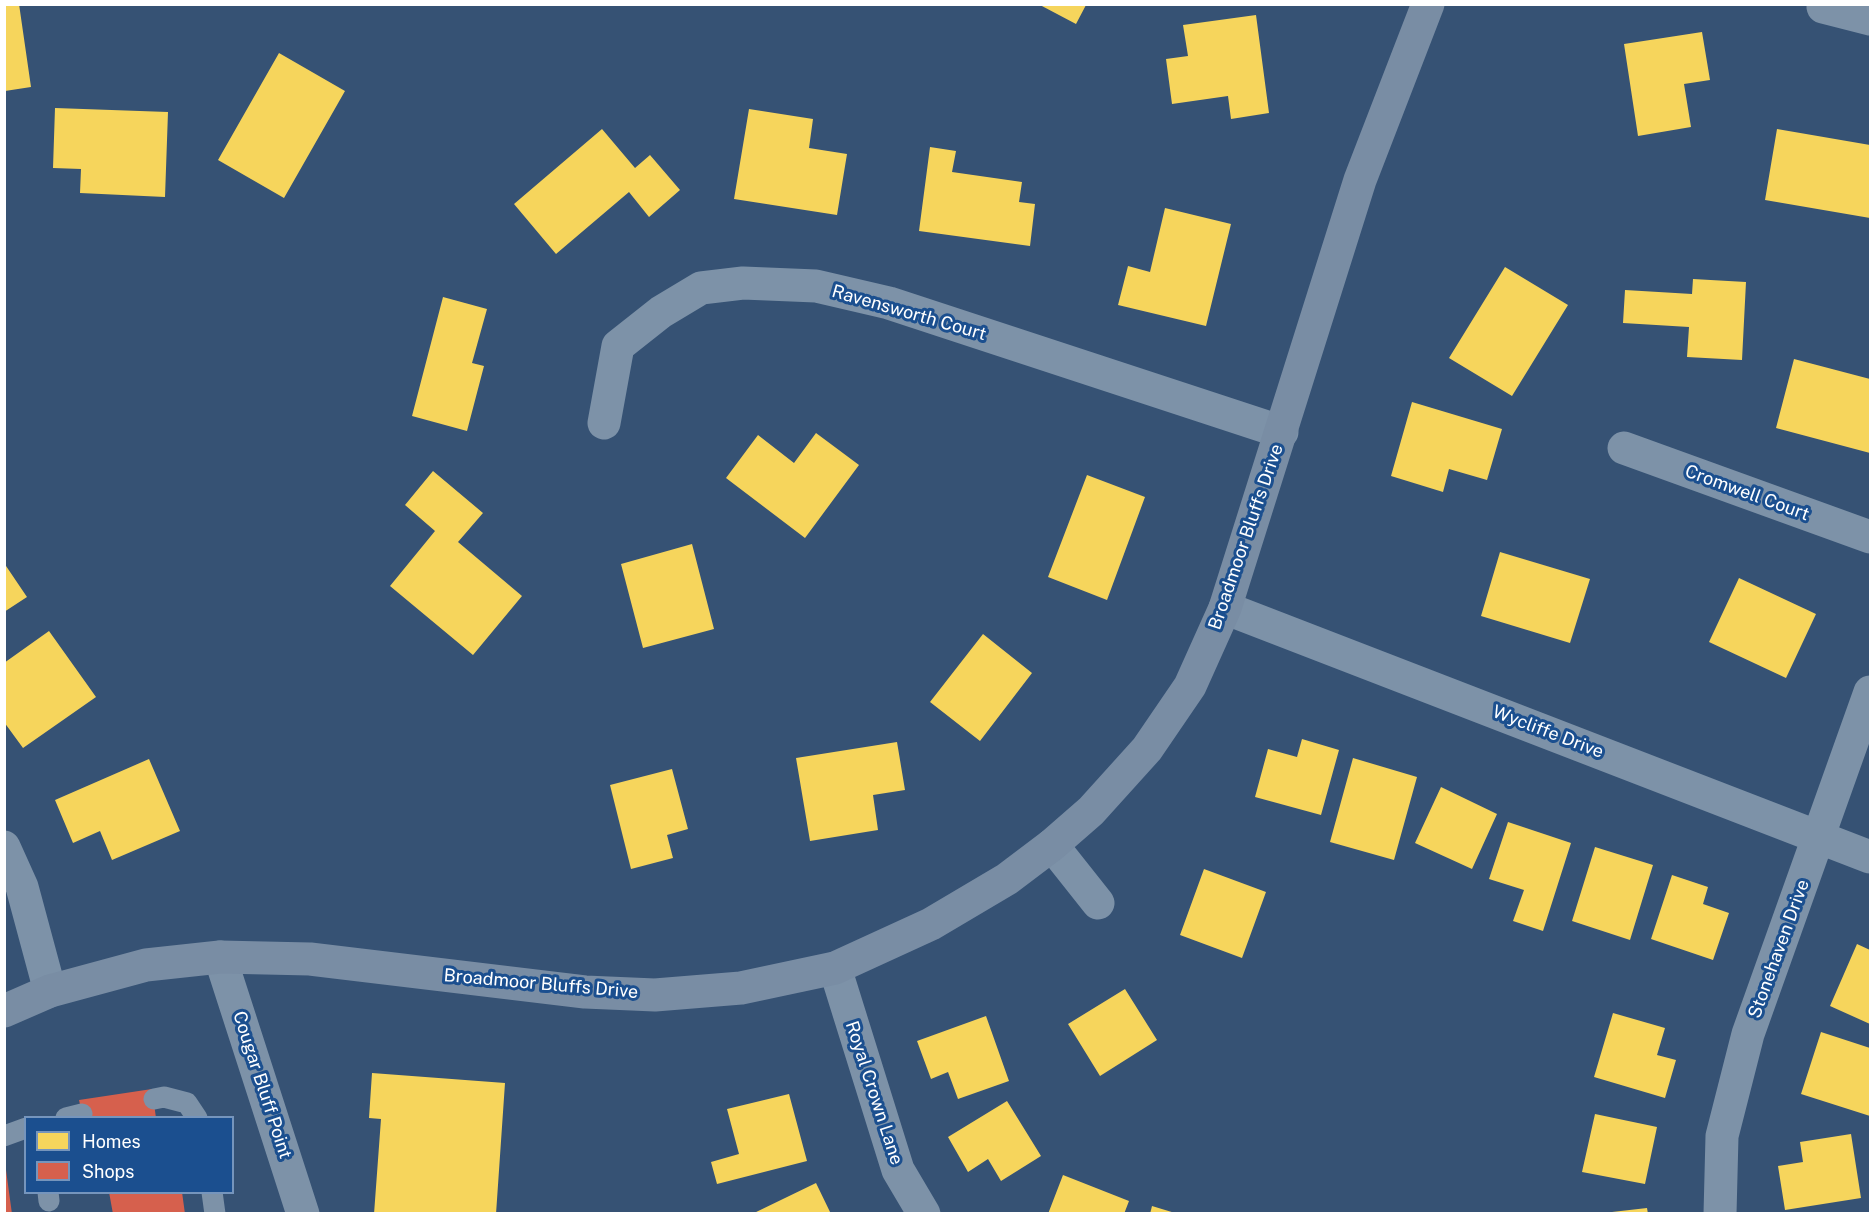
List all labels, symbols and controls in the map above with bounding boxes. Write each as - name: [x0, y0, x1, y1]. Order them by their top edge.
- street label: Ravensworth Court: [829, 281, 989, 345]
- street label: Broadmoor Bluffs Drive: [1204, 441, 1288, 633]
- street label: Cromwell Court: [1682, 461, 1812, 525]
- street label: Wycliffe Drive: [1489, 701, 1607, 763]
- street label: Stonehaven Drive: [1744, 877, 1814, 1021]
- street label: Broadmoor Bluffs Drive: [443, 965, 639, 1003]
- street label: Cougar Bluff Point: [228, 1008, 296, 1162]
- street label: Royal Crown Lane: [841, 1018, 907, 1168]
- legend: [24, 1116, 234, 1194]
- text: Homes: [82, 1131, 141, 1152]
- text: Shops: [82, 1161, 134, 1182]

